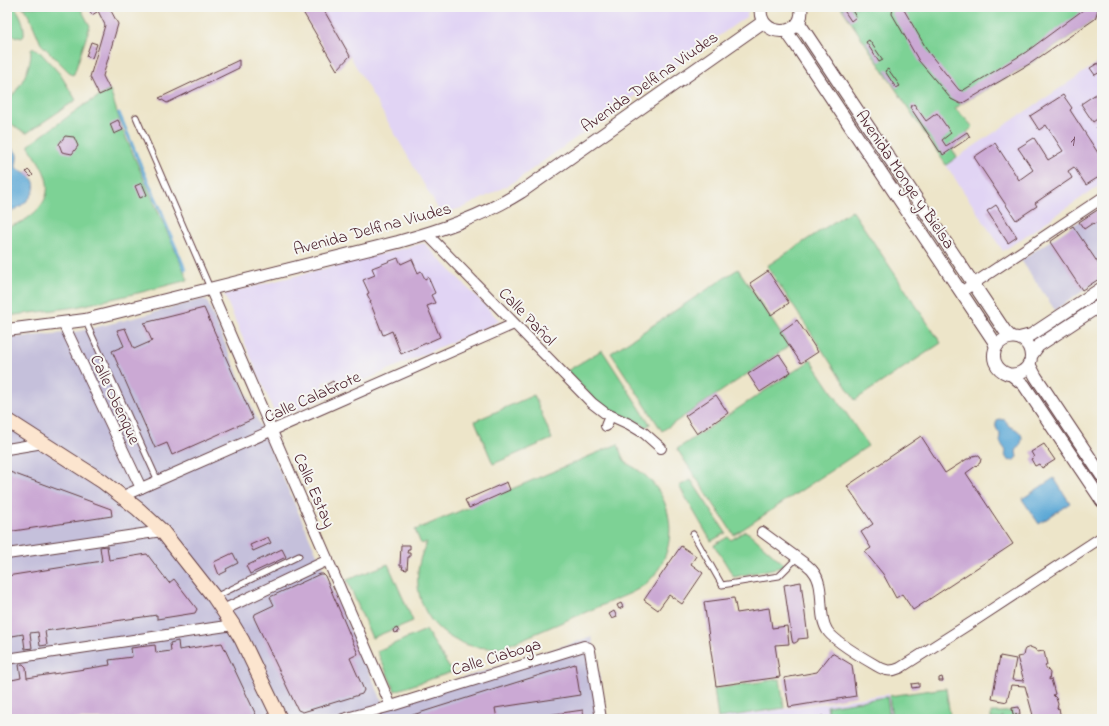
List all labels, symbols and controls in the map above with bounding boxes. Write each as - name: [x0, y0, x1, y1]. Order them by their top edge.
- street label: Avenida Delfina Viudes: [576, 25, 724, 139]
- street label: Avenida Monge y Bielsa: [847, 105, 961, 256]
- house number: 1: [1071, 130, 1076, 152]
- street label: Avenida Delfina Viudes: [291, 196, 454, 263]
- street label: Calle Pañol: [492, 282, 562, 352]
- street label: Calle Obenque: [83, 351, 147, 449]
- street label: Calle Calabrote: [260, 365, 365, 430]
- street label: Calle Estay: [285, 449, 341, 532]
- street label: Calle Ciaboga: [449, 632, 545, 685]

